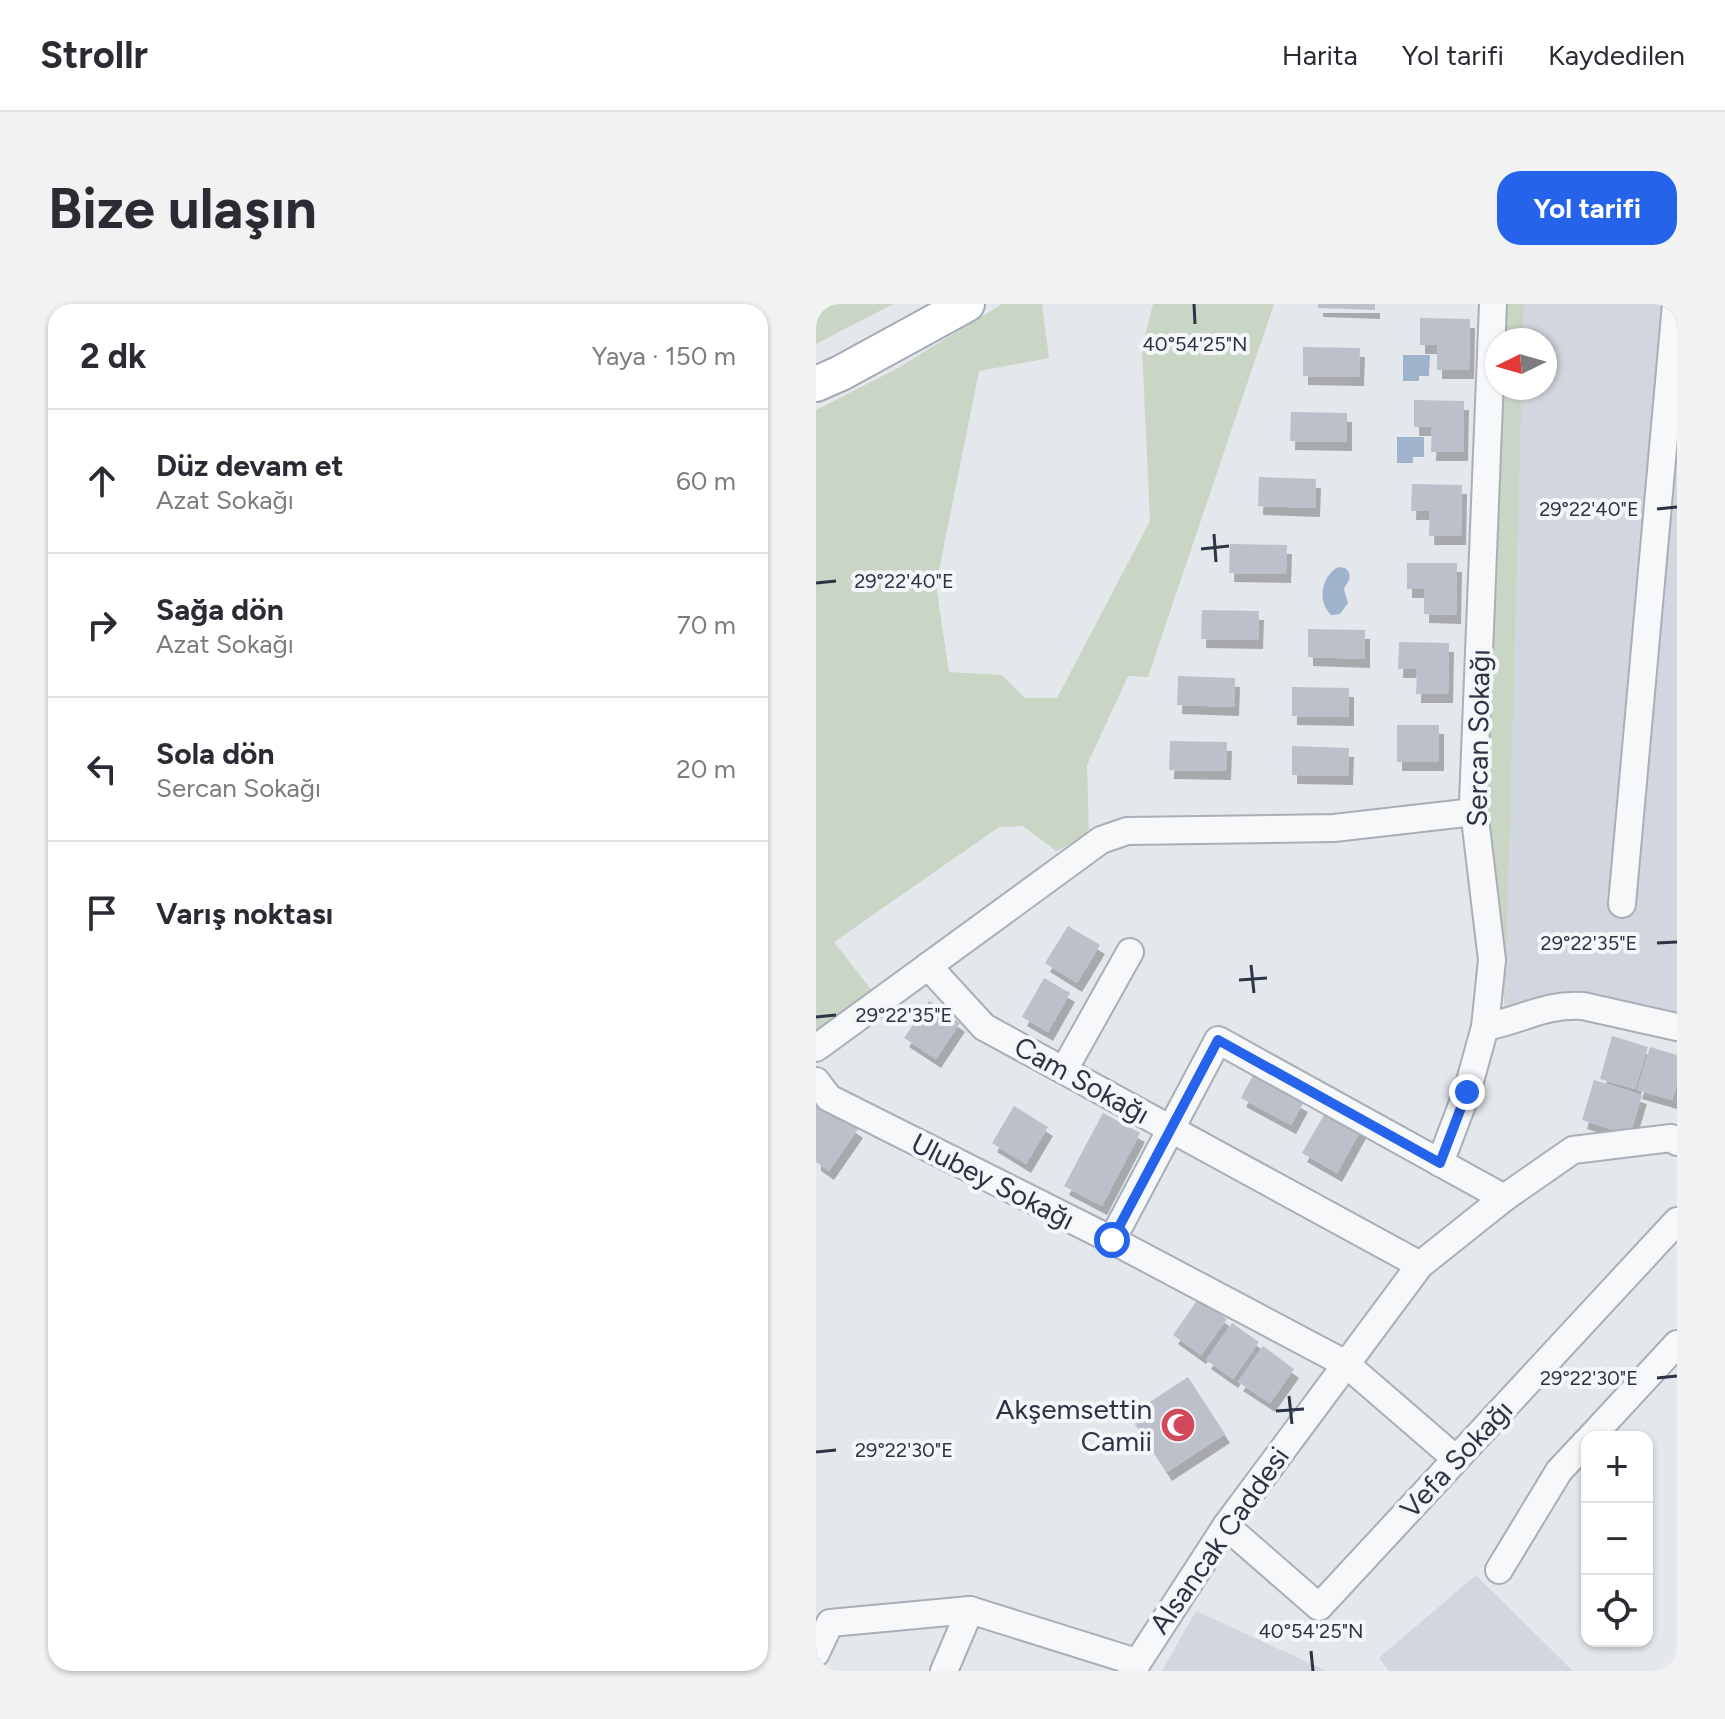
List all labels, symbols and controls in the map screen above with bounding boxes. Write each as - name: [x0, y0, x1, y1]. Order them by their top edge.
- text: Strollr: [40, 32, 148, 78]
- text: Harita: [1282, 38, 1358, 72]
- text: Yol tarifi: [1402, 38, 1504, 72]
- text: Kaydedilen: [1548, 38, 1685, 72]
- button: Yol tarifi: [1497, 171, 1677, 245]
- text: Bize ulaşın: [48, 175, 317, 242]
- north arrow: [1485, 328, 1557, 400]
- text: 40°54'25"N: [1142, 332, 1248, 356]
- text: 2 dk: [80, 336, 146, 377]
- text: Yaya · 150 m: [592, 340, 736, 372]
- text: Düz devam et: [156, 447, 343, 484]
- icon: ahead: [80, 459, 124, 503]
- text: 60 m: [676, 465, 736, 497]
- text: Azat Sokağı: [156, 484, 294, 516]
- text: 29°22'40"E: [1539, 497, 1639, 521]
- text: 29°22'40"E: [854, 569, 954, 593]
- text: Sağa dön: [156, 591, 284, 628]
- icon: right: [80, 603, 124, 647]
- text: 70 m: [677, 609, 736, 641]
- text: Azat Sokağı: [156, 628, 294, 660]
- street label: Sercan Sokağı: [1459, 649, 1497, 827]
- text: Sola dön: [156, 735, 274, 772]
- icon: left: [80, 747, 124, 791]
- text: 20 m: [676, 753, 736, 785]
- text: Sercan Sokağı: [156, 772, 321, 804]
- icon: arrive: [80, 891, 124, 935]
- text: Varış noktası: [156, 895, 333, 932]
- text: 29°22'35"E: [1541, 931, 1637, 955]
- text: 29°22'35"E: [856, 1003, 952, 1027]
- street label: Cam Sokağı: [1009, 1029, 1155, 1131]
- route end: [1449, 1074, 1485, 1110]
- street label: Ulubey Sokağı: [906, 1125, 1080, 1237]
- route start: [1094, 1222, 1130, 1258]
- text: 29°22'30"E: [1540, 1366, 1638, 1390]
- place label: Akşemsettin Camii: [996, 1392, 1152, 1458]
- street label: Vefa Sokağı: [1393, 1393, 1519, 1525]
- mosque icon: Akşemsettin Camii: [1159, 1406, 1197, 1444]
- map controls: [1581, 1431, 1653, 1647]
- button: +: [1581, 1431, 1653, 1503]
- text: 29°22'30"E: [855, 1438, 953, 1462]
- street label: Alsancak Caddesi: [1142, 1440, 1296, 1640]
- button: −: [1581, 1503, 1653, 1575]
- button: locate: [1581, 1575, 1653, 1647]
- text: 40°54'25"N: [1258, 1619, 1364, 1643]

